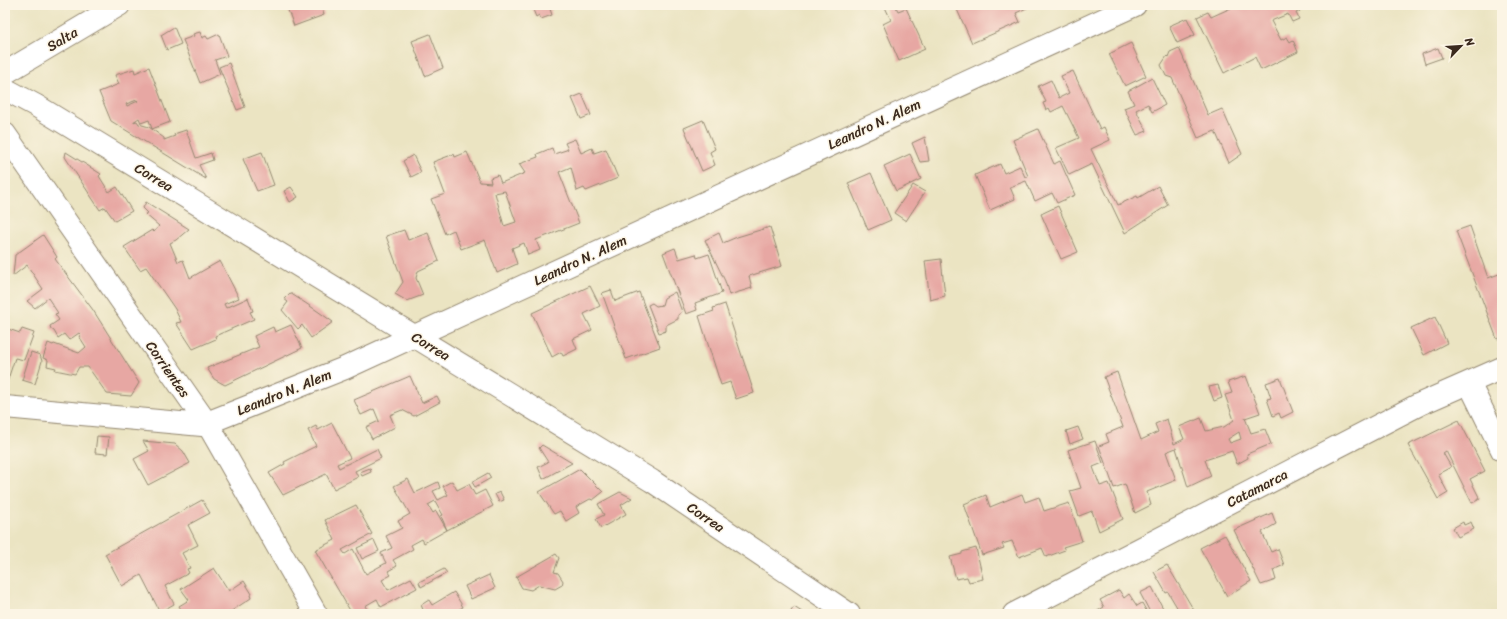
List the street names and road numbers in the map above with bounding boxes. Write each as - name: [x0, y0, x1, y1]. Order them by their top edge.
- street label: Salta: [42, 20, 84, 59]
- street label: Leandro N. Alem: [823, 92, 925, 157]
- street label: Correa: [129, 156, 178, 199]
- street label: Leandro N. Alem: [529, 228, 631, 293]
- street label: Correa: [406, 325, 455, 368]
- street label: Corrientes: [139, 335, 197, 404]
- street label: Leandro N. Alem: [233, 362, 336, 423]
- street label: Catamarca: [1222, 462, 1293, 515]
- street label: Correa: [682, 495, 730, 539]

